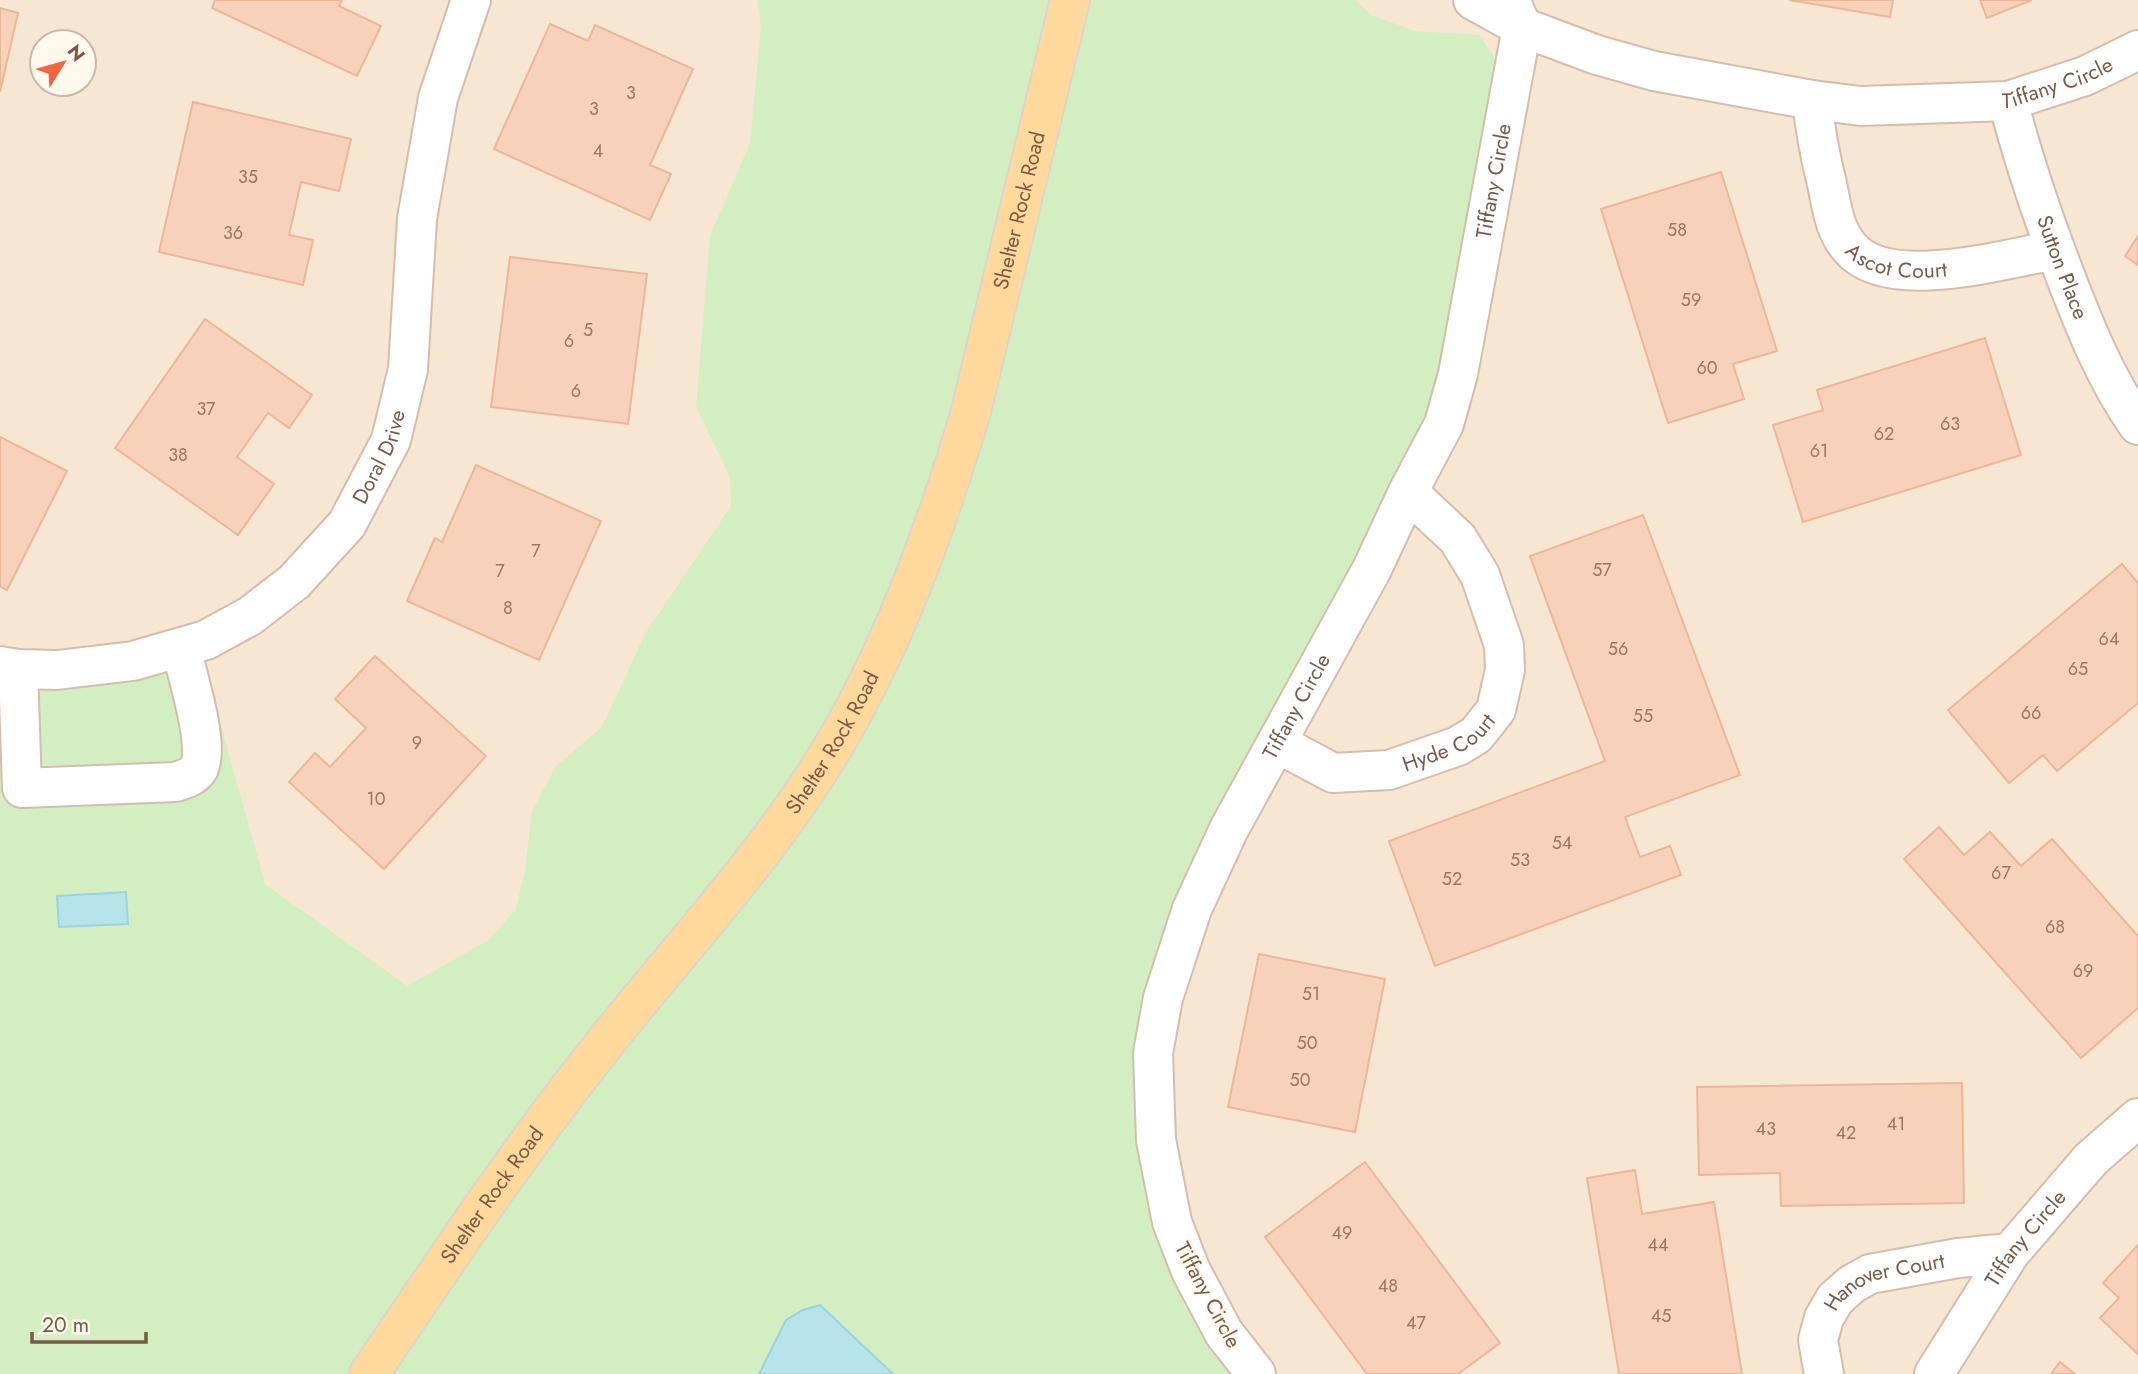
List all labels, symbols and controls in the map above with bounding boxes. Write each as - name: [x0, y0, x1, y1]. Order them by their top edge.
- north arrow: [28, 28, 98, 98]
- text: N: [61, 39, 92, 67]
- street label: Tiffany Circle: [2001, 50, 2118, 116]
- house number: 3: [626, 80, 636, 106]
- house number: 3: [589, 96, 599, 122]
- street label: Tiffany Circle: [1468, 121, 1519, 241]
- street label: Shelter Rock Road: [986, 128, 1053, 293]
- house number: 4: [593, 138, 603, 164]
- house number: 35: [238, 164, 258, 190]
- street label: Sutton Place: [2029, 211, 2096, 324]
- house number: 58: [1667, 217, 1687, 243]
- house number: 36: [223, 220, 243, 246]
- street label: Ascot Court: [1838, 236, 1948, 286]
- house number: 59: [1681, 287, 1701, 313]
- house number: 5: [583, 317, 593, 343]
- house number: 6: [564, 328, 574, 354]
- house number: 60: [1696, 355, 1718, 381]
- house number: 6: [571, 378, 581, 404]
- house number: 37: [196, 396, 216, 422]
- street label: Doral Drive: [345, 407, 413, 509]
- house number: 63: [1940, 411, 1960, 437]
- house number: 62: [1874, 421, 1894, 447]
- house number: 61: [1810, 438, 1828, 464]
- house number: 38: [168, 442, 188, 468]
- house number: 7: [531, 538, 541, 564]
- house number: 57: [1592, 557, 1612, 583]
- house number: 7: [495, 558, 505, 584]
- house number: 8: [503, 595, 513, 621]
- house number: 64: [2099, 626, 2119, 652]
- house number: 56: [1608, 636, 1628, 662]
- street label: Tiffany Circle: [1255, 648, 1338, 765]
- house number: 65: [2068, 656, 2088, 682]
- street label: Shelter Rock Road: [778, 666, 887, 820]
- house number: 66: [2021, 700, 2041, 726]
- house number: 55: [1633, 703, 1653, 729]
- street label: Hyde Court: [1398, 707, 1502, 779]
- house number: 9: [412, 730, 422, 756]
- house number: 10: [367, 786, 386, 812]
- house number: 54: [1552, 830, 1572, 856]
- house number: 53: [1510, 847, 1530, 873]
- house number: 67: [1991, 860, 2011, 886]
- house number: 52: [1442, 866, 1462, 892]
- house number: 68: [2045, 914, 2065, 940]
- house number: 69: [2073, 958, 2093, 984]
- house number: 51: [1302, 981, 1320, 1007]
- house number: 50: [1297, 1030, 1318, 1056]
- house number: 50: [1290, 1067, 1311, 1093]
- house number: 41: [1887, 1111, 1905, 1137]
- house number: 43: [1756, 1116, 1776, 1142]
- street label: Shelter Rock Road: [433, 1120, 551, 1270]
- house number: 42: [1836, 1120, 1856, 1146]
- street label: Tiffany Circle: [1978, 1183, 2073, 1292]
- house number: 49: [1332, 1220, 1352, 1246]
- house number: 44: [1648, 1232, 1669, 1258]
- street label: Tiffany Circle: [1167, 1237, 1249, 1354]
- street label: Hanover Court: [1816, 1246, 1947, 1316]
- house number: 48: [1378, 1273, 1398, 1299]
- scale bar: [32, 1300, 145, 1344]
- house number: 45: [1651, 1303, 1671, 1329]
- text: 20 m: [42, 1310, 89, 1340]
- house number: 47: [1406, 1310, 1427, 1336]

